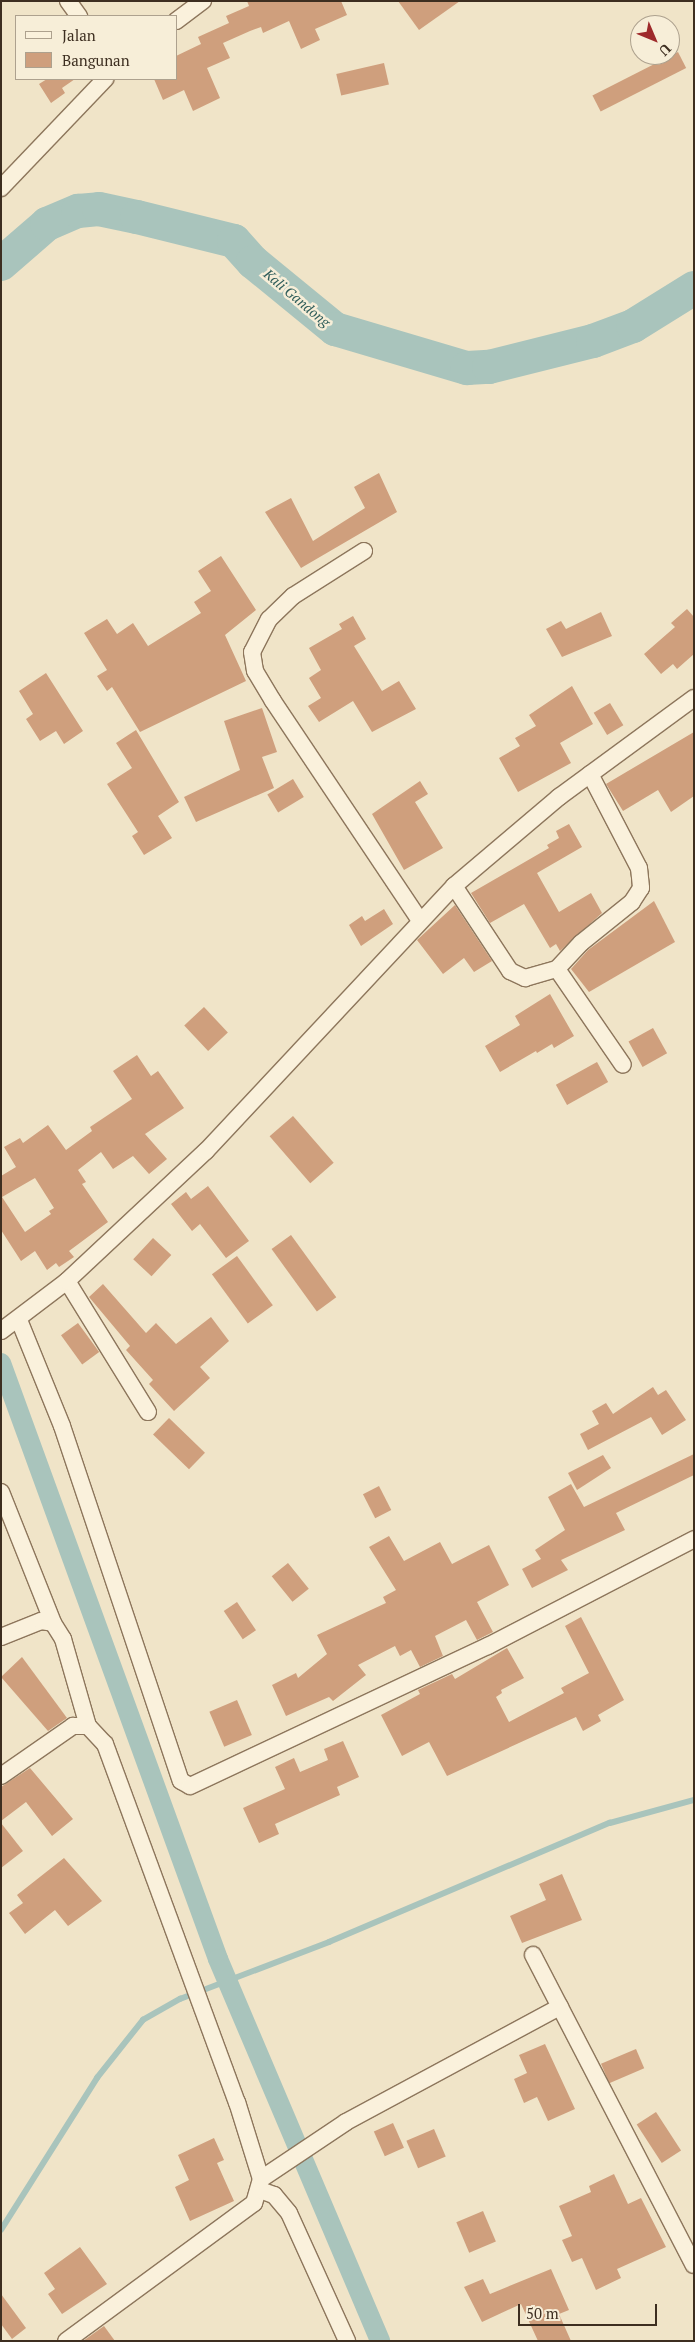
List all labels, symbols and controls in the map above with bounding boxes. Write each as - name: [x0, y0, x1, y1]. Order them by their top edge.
- legend: [15, 15, 178, 80]
- north arrow: [630, 15, 680, 65]
- text: Jalan: [62, 25, 96, 45]
- text: U: [655, 40, 676, 61]
- text: Bangunan: [62, 50, 130, 70]
- water label: Kali Gandong: [260, 265, 334, 331]
- scale bar: [520, 2294, 659, 2326]
- text: 50 m: [526, 2303, 559, 2323]

